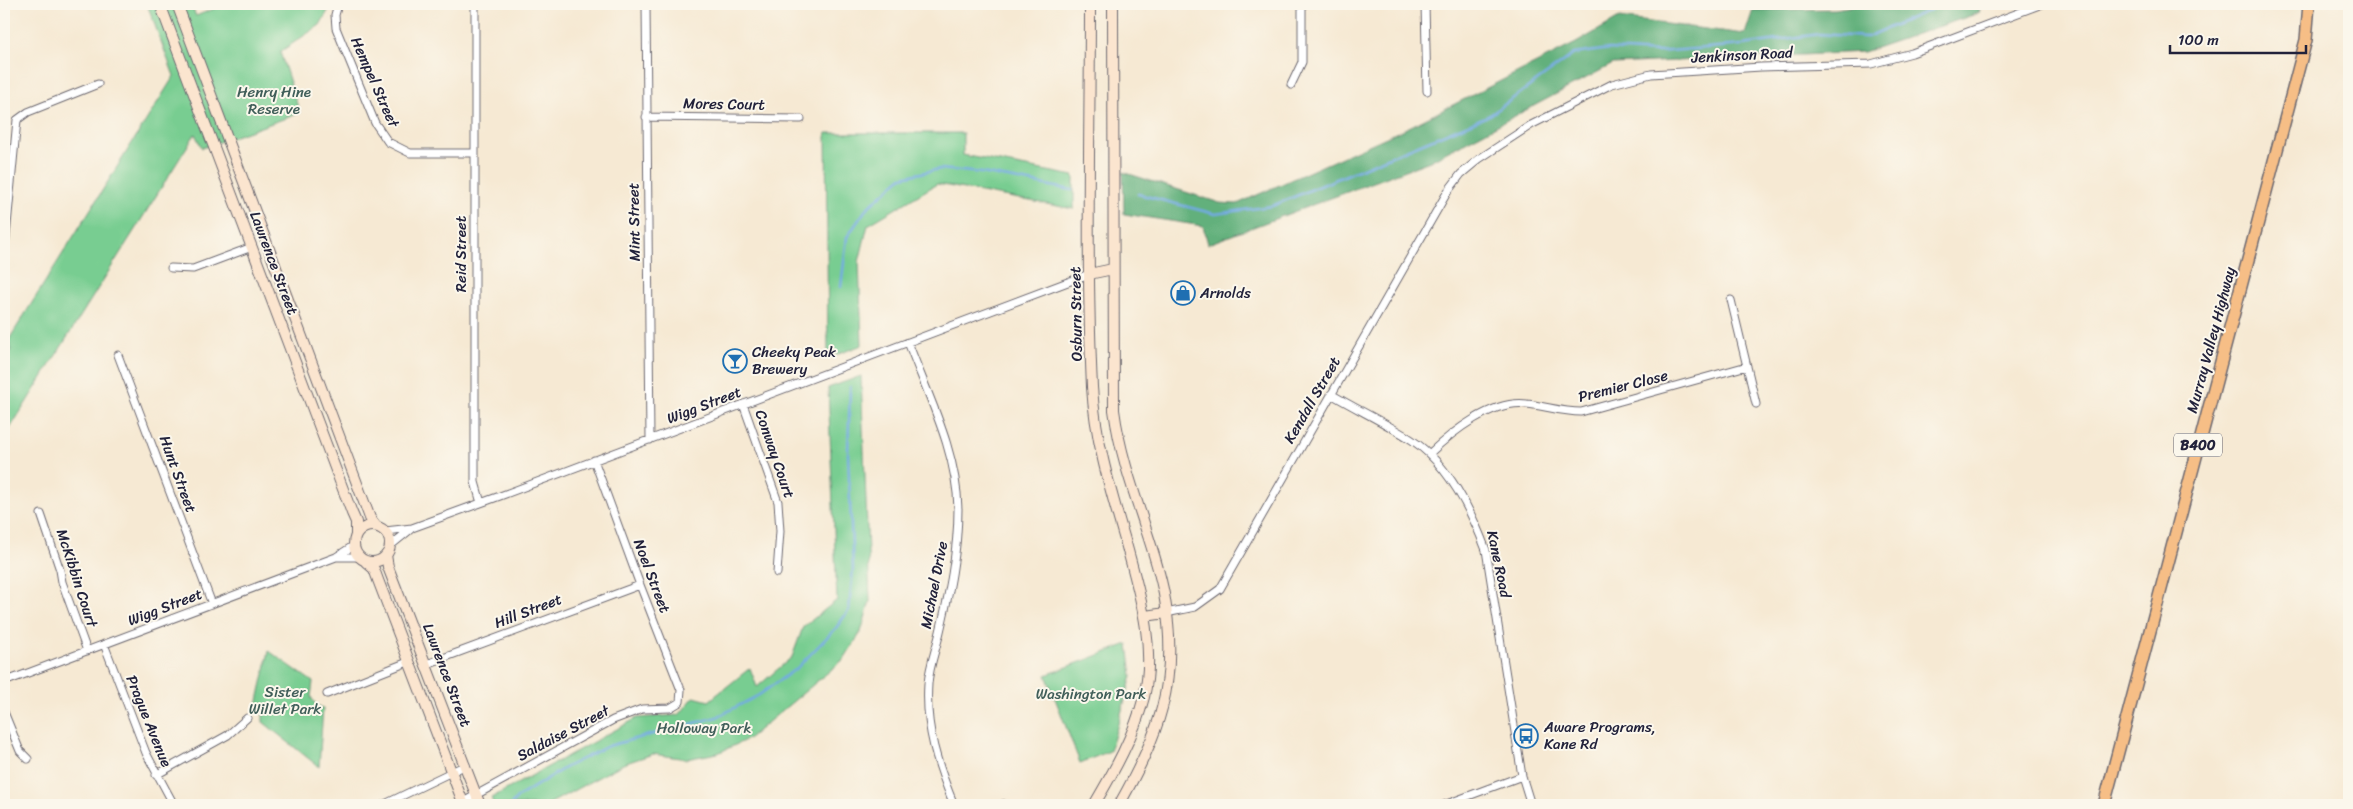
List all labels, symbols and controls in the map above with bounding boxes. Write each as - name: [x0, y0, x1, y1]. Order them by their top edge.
- scale bar: [2170, 22, 2307, 54]
- text: 100 m: [2178, 27, 2219, 53]
- street label: Hempel Street: [343, 33, 407, 132]
- street label: Jenkinson Road: [1690, 39, 1794, 71]
- park label: Henry Hine Reserve: [237, 79, 311, 122]
- street label: Mores Court: [683, 90, 766, 118]
- street label: Mint Street: [620, 182, 648, 261]
- street label: Lawrence Street: [242, 207, 306, 319]
- street label: Reid Street: [448, 215, 474, 292]
- street label: Murray Valley Highway: [2179, 264, 2243, 416]
- street label: Osburn Street: [1062, 266, 1090, 362]
- shop icon: Arnolds: [1170, 280, 1196, 306]
- place label: Arnolds: [1199, 280, 1251, 306]
- place label: Cheeky Peak Brewery: [752, 339, 837, 382]
- bar icon: Cheeky Peak Brewery: [722, 348, 748, 374]
- street label: Kendall Street: [1277, 351, 1348, 448]
- street label: Premier Close: [1575, 362, 1671, 410]
- street label: Wigg Street: [663, 379, 746, 431]
- street label: Conway Court: [748, 406, 802, 502]
- street label: Hunt Street: [152, 432, 204, 517]
- road number: B400: [2174, 434, 2222, 456]
- street label: McKibbin Court: [49, 525, 105, 631]
- street label: Kane Road: [1479, 528, 1519, 601]
- street label: Noel Street: [626, 535, 678, 617]
- street label: Michael Drive: [913, 539, 955, 631]
- street label: Wigg Street: [124, 581, 207, 633]
- street label: Hill Street: [490, 586, 566, 636]
- street label: Lawrence Street: [415, 619, 479, 731]
- street label: Prague Avenue: [119, 671, 179, 771]
- park label: Sister Willet Park: [249, 679, 321, 722]
- park label: Washington Park: [1036, 681, 1146, 707]
- street label: Saldaise Street: [512, 697, 615, 768]
- place label: Aware Programs, Kane Rd: [1543, 714, 1656, 757]
- park label: Holloway Park: [657, 715, 751, 741]
- bus stop icon: Aware Programs, Kane Rd: [1513, 723, 1539, 749]

